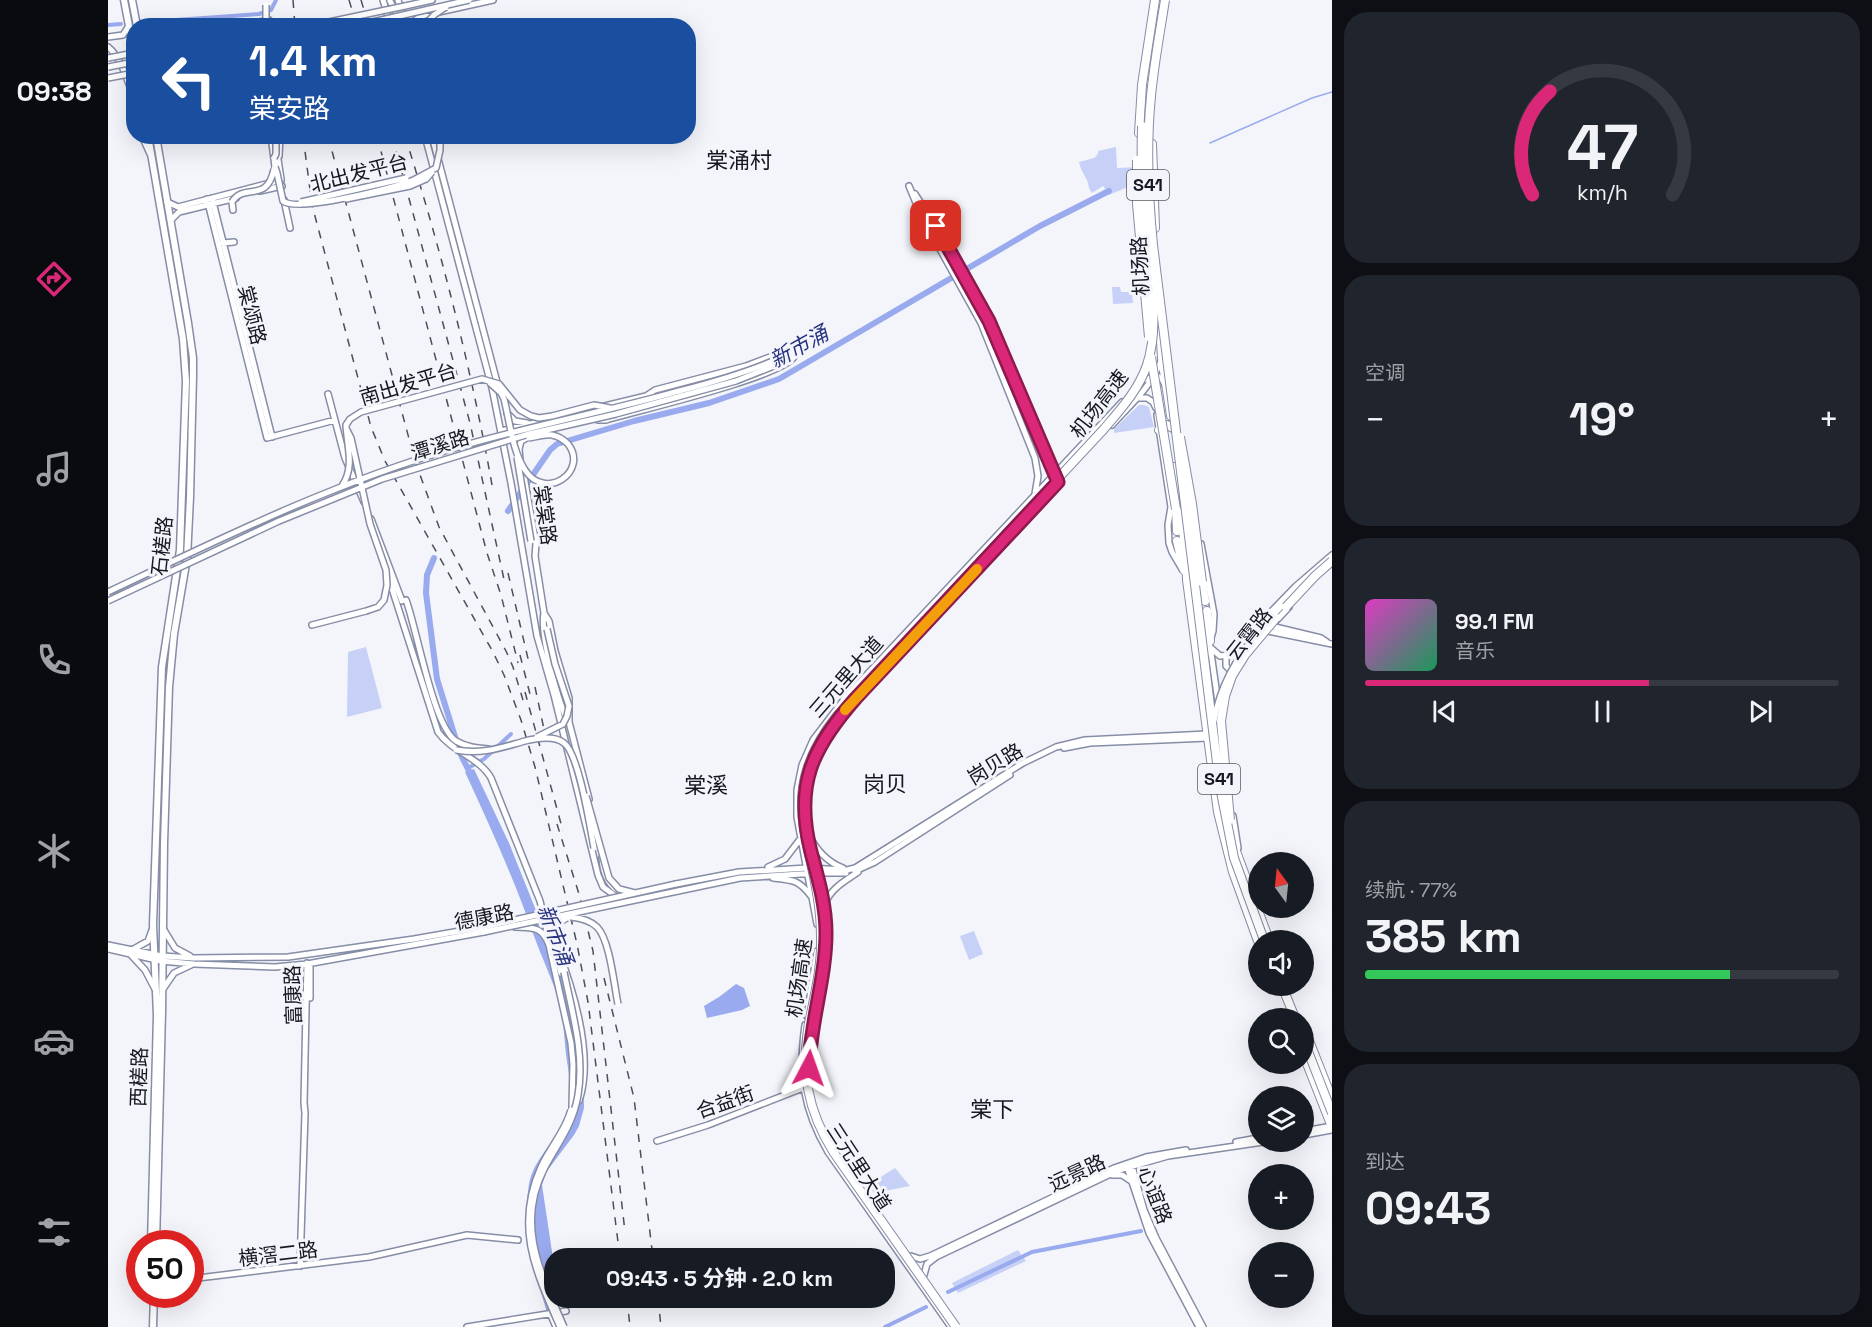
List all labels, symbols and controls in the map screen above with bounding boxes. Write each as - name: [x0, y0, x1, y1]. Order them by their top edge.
- text: 1.4 km: [249, 35, 377, 88]
- icon: left: [150, 42, 228, 120]
- text: 09:38: [17, 74, 91, 109]
- text: 棠安路: [249, 91, 330, 126]
- text: 47: [1566, 108, 1638, 187]
- district label: 棠涌村: [706, 146, 772, 174]
- street label: 北出发平台: [307, 148, 411, 198]
- road number: S41: [1127, 170, 1169, 200]
- text: km/h: [1576, 179, 1628, 206]
- pin: [910, 200, 961, 251]
- icon: arrive: [919, 209, 952, 242]
- street label: 机场路: [1125, 235, 1155, 297]
- icon: directions: [33, 258, 75, 300]
- street label: 棠颂路: [232, 283, 272, 347]
- water label: 新市涌: [765, 319, 835, 374]
- street label: 南出发平台: [356, 357, 460, 411]
- text: 空调: [1365, 360, 1405, 386]
- street label: 机场高速: [1064, 364, 1134, 444]
- text: 19°: [1569, 391, 1635, 448]
- text: −: [1365, 399, 1385, 441]
- text: +: [1819, 399, 1839, 441]
- street label: 潭溪路: [408, 424, 472, 466]
- icon: music: [33, 448, 75, 490]
- street label: 棠棠路: [528, 483, 562, 547]
- street label: 石槎路: [146, 515, 178, 577]
- street label: 云霄路: [1220, 602, 1278, 666]
- text: 99.1 FM: [1455, 607, 1534, 635]
- street label: 三元里大道: [803, 631, 889, 723]
- text: 音乐: [1455, 638, 1495, 664]
- icon: phone: [33, 639, 75, 681]
- icon: previous: [1428, 695, 1461, 728]
- icon: pause: [1586, 695, 1619, 728]
- icon: next: [1744, 695, 1777, 728]
- street label: 岗贝路: [963, 737, 1027, 791]
- road number: S41: [1198, 764, 1240, 794]
- district label: 岗贝: [863, 770, 907, 798]
- district label: 棠溪: [684, 771, 728, 799]
- icon: climate: [33, 830, 75, 872]
- north arrow: [1248, 852, 1314, 918]
- map controls: [1248, 852, 1314, 1308]
- text: 续航 · 77%: [1365, 877, 1457, 903]
- street label: 德康路: [452, 899, 516, 935]
- water label: 新市涌: [532, 901, 580, 971]
- text: 385 km: [1365, 908, 1522, 965]
- button: sound: [1248, 930, 1314, 996]
- street label: 机场高速: [781, 937, 817, 1019]
- street label: 富康路: [279, 965, 307, 1025]
- button: search: [1248, 1008, 1314, 1074]
- icon: car: [33, 1020, 75, 1062]
- position arrow: [777, 1036, 841, 1100]
- street label: 西槎路: [125, 1047, 153, 1107]
- street label: 合益街: [692, 1080, 758, 1124]
- button: layers: [1248, 1086, 1314, 1152]
- district label: 棠下: [970, 1095, 1014, 1123]
- street label: 三元里大道: [821, 1118, 897, 1216]
- street label: 远景路: [1044, 1149, 1110, 1197]
- text: 到达: [1365, 1149, 1405, 1175]
- street label: 心谊路: [1132, 1162, 1178, 1228]
- button: +: [1248, 1164, 1314, 1230]
- text: 09:43: [1365, 1180, 1491, 1237]
- icon: filters: [33, 1211, 75, 1253]
- speed limit sign: 50: [126, 1230, 204, 1308]
- street label: 横滘二路: [237, 1236, 319, 1272]
- button: −: [1248, 1242, 1314, 1308]
- text: 09:43 · 5 分钟 · 2.0 km: [606, 1264, 833, 1292]

